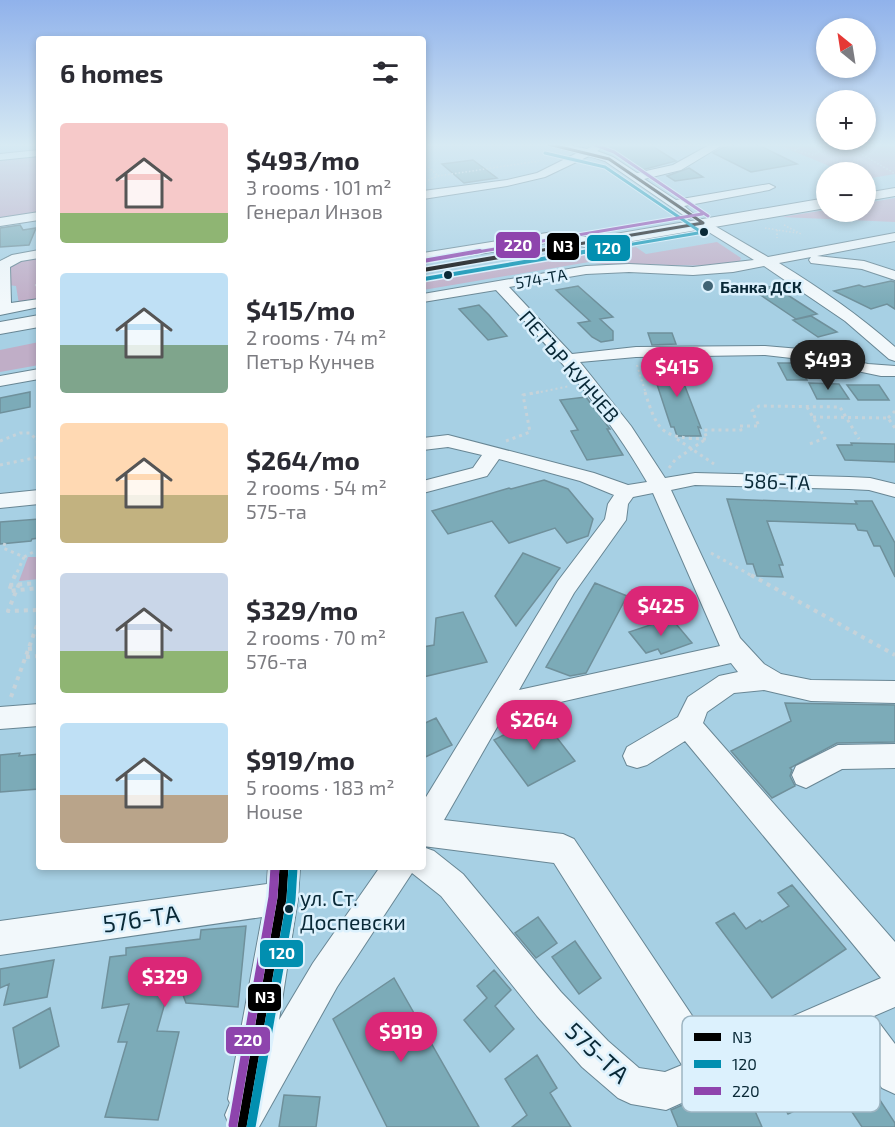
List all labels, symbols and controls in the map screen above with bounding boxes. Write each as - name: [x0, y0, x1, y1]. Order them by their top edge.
- north arrow: [816, 18, 876, 78]
- map controls: [816, 18, 876, 222]
- icon: filters: [369, 56, 402, 89]
- text: 6 homes: [60, 57, 163, 88]
- button: +: [816, 90, 876, 150]
- text: $493/mo: [246, 144, 360, 175]
- icon: home: [108, 147, 180, 219]
- button: −: [816, 162, 876, 222]
- text: 3 rooms · 101 m²: [246, 175, 392, 199]
- text: Генерал Инзов: [246, 199, 383, 223]
- unlabelled marker: [698, 226, 710, 238]
- line badge: 220: [495, 231, 541, 259]
- line badge: N3: [546, 232, 580, 261]
- line badge: 120: [586, 234, 631, 262]
- text: 220: [504, 235, 532, 254]
- text: N3: [553, 236, 573, 255]
- text: 120: [595, 238, 621, 257]
- street label: 574-ТА: [514, 264, 568, 292]
- unlabelled marker: [442, 269, 454, 281]
- place label: Банка ДСК: [720, 277, 802, 296]
- marker: Банка ДСК: [701, 279, 715, 293]
- text: $415/mo: [246, 294, 355, 325]
- icon: home: [108, 297, 180, 369]
- street label: ПЕТЪР КУНЧЕВ: [515, 305, 625, 427]
- text: 2 rooms · 74 m²: [246, 325, 386, 349]
- pin: $493: [792, 340, 864, 391]
- pin: $415: [641, 347, 713, 398]
- text: $493: [804, 347, 852, 371]
- text: Петър Кунчев: [246, 349, 375, 373]
- text: $415: [655, 354, 699, 378]
- text: $264/mo: [246, 444, 360, 475]
- icon: home: [108, 447, 180, 519]
- street label: 586-ТА: [743, 468, 811, 494]
- text: 2 rooms · 54 m²: [246, 475, 387, 499]
- text: 575-та: [246, 499, 307, 523]
- pin: $425: [625, 586, 697, 637]
- text: $425: [638, 593, 685, 617]
- text: $329/mo: [246, 594, 358, 625]
- icon: home: [108, 597, 180, 669]
- text: 2 rooms · 70 m²: [246, 625, 386, 649]
- text: 576-та: [246, 649, 307, 673]
- pin: $264: [498, 700, 570, 751]
- text: $264: [510, 707, 558, 731]
- text: $919/mo: [246, 744, 355, 775]
- icon: home: [108, 747, 180, 819]
- text: 5 rooms · 183 m²: [246, 775, 394, 799]
- text: House: [246, 799, 303, 823]
- place label: ул. Ст. Доспевски: [300, 885, 406, 934]
- street label: 576-ТА: [101, 898, 181, 938]
- marker: ул. Ст. Доспевски: [283, 903, 295, 915]
- line badge: 120: [259, 939, 304, 968]
- text: 120: [269, 943, 295, 962]
- pin: $329: [129, 957, 201, 1008]
- text: $329: [142, 964, 188, 988]
- line badge: N3: [247, 983, 282, 1012]
- text: N3: [255, 987, 275, 1006]
- pin: $919: [365, 1012, 437, 1063]
- street label: 575-ТА: [560, 1015, 636, 1089]
- legend: [682, 1016, 880, 1112]
- text: $919: [379, 1019, 423, 1043]
- line badge: 220: [225, 1026, 271, 1055]
- text: N3: [732, 1027, 752, 1046]
- text: 220: [234, 1030, 262, 1049]
- text: 120: [732, 1054, 757, 1073]
- text: 220: [732, 1081, 760, 1100]

